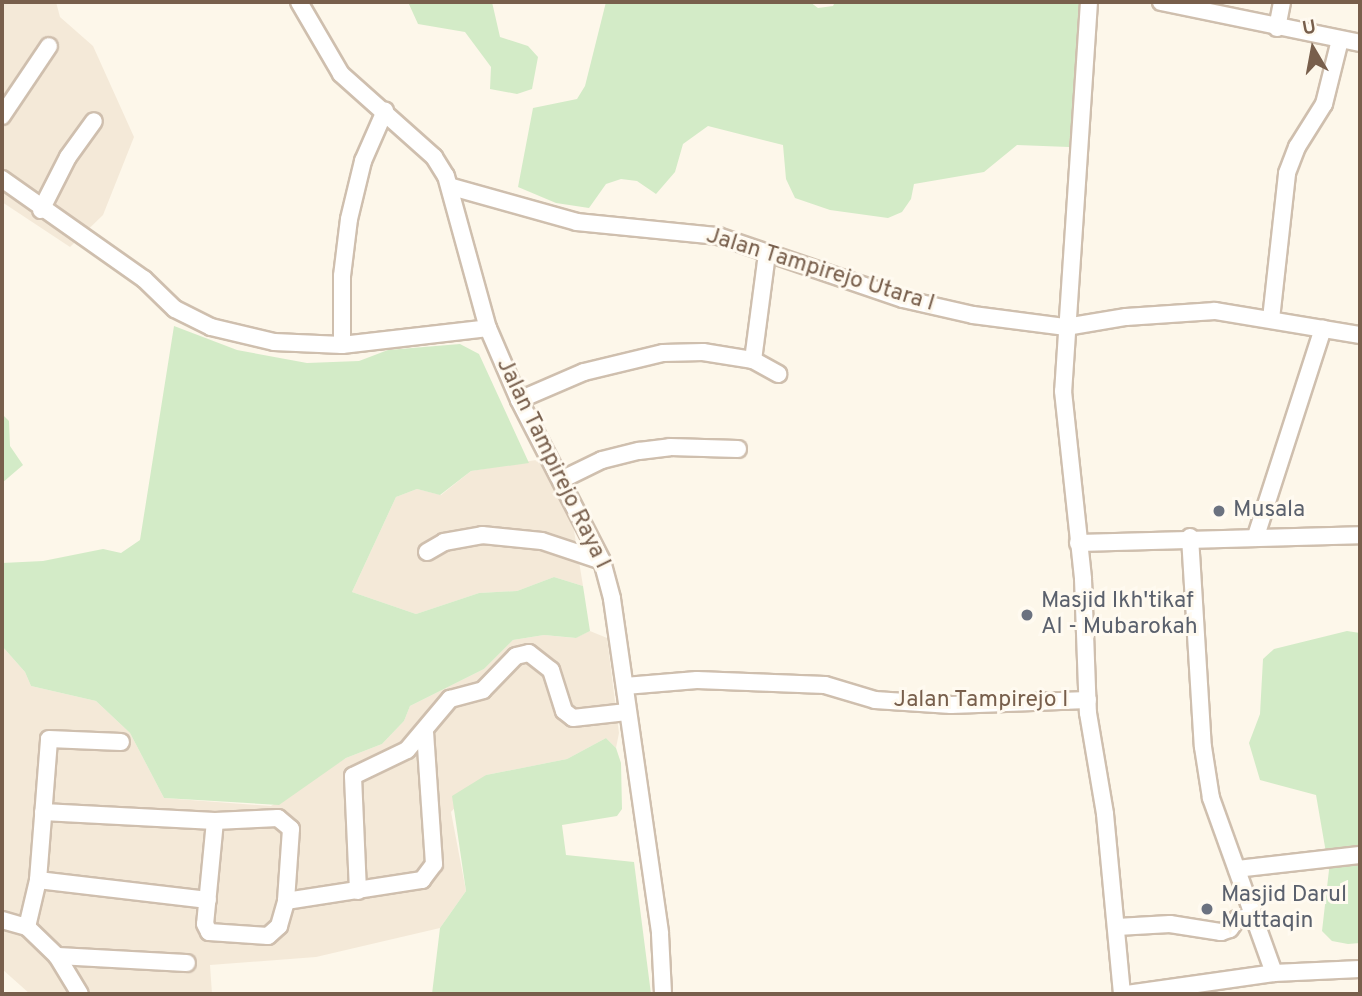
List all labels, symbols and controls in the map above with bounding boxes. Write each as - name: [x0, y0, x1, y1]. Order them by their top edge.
- north arrow: [1278, 14, 1348, 84]
- text: U: [1301, 15, 1318, 41]
- street label: Jalan Tampirejo Utara I: [702, 223, 938, 319]
- street label: Jalan Tampirejo Raya I: [489, 354, 615, 574]
- place label: Musala: [1233, 497, 1305, 525]
- marker: Musala: [1211, 503, 1227, 519]
- place label: Masjid Ikh'tikaf Al - Mubarokah: [1041, 588, 1198, 642]
- marker: Masjid Ikh'tikaf Al - Mubarokah: [1019, 607, 1035, 623]
- street label: Jalan Tampirejo I: [893, 687, 1069, 715]
- place label: Masjid Darul Muttaqin: [1221, 882, 1347, 936]
- marker: Masjid Darul Muttaqin: [1199, 901, 1215, 917]

